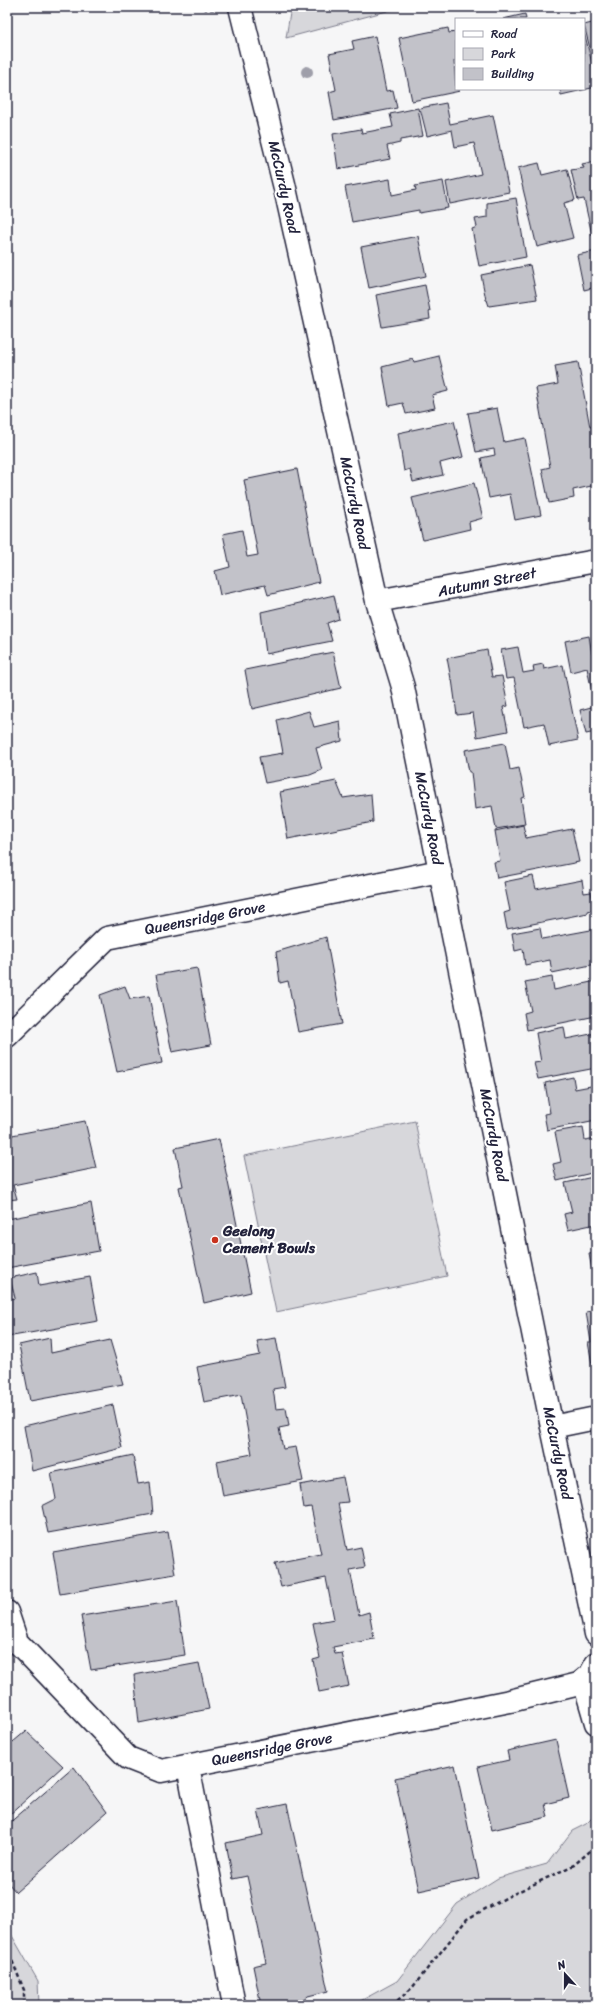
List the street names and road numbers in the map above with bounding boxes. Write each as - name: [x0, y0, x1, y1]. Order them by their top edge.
- street label: McCurdy Road: [261, 138, 308, 237]
- street label: McCurdy Road: [332, 454, 378, 553]
- street label: Autumn Street: [435, 560, 539, 604]
- street label: McCurdy Road: [407, 769, 451, 868]
- street label: Queensridge Grove: [142, 893, 268, 942]
- street label: McCurdy Road: [472, 1086, 516, 1185]
- street label: McCurdy Road: [535, 1404, 581, 1503]
- street label: Queensridge Grove: [209, 1724, 335, 1773]

